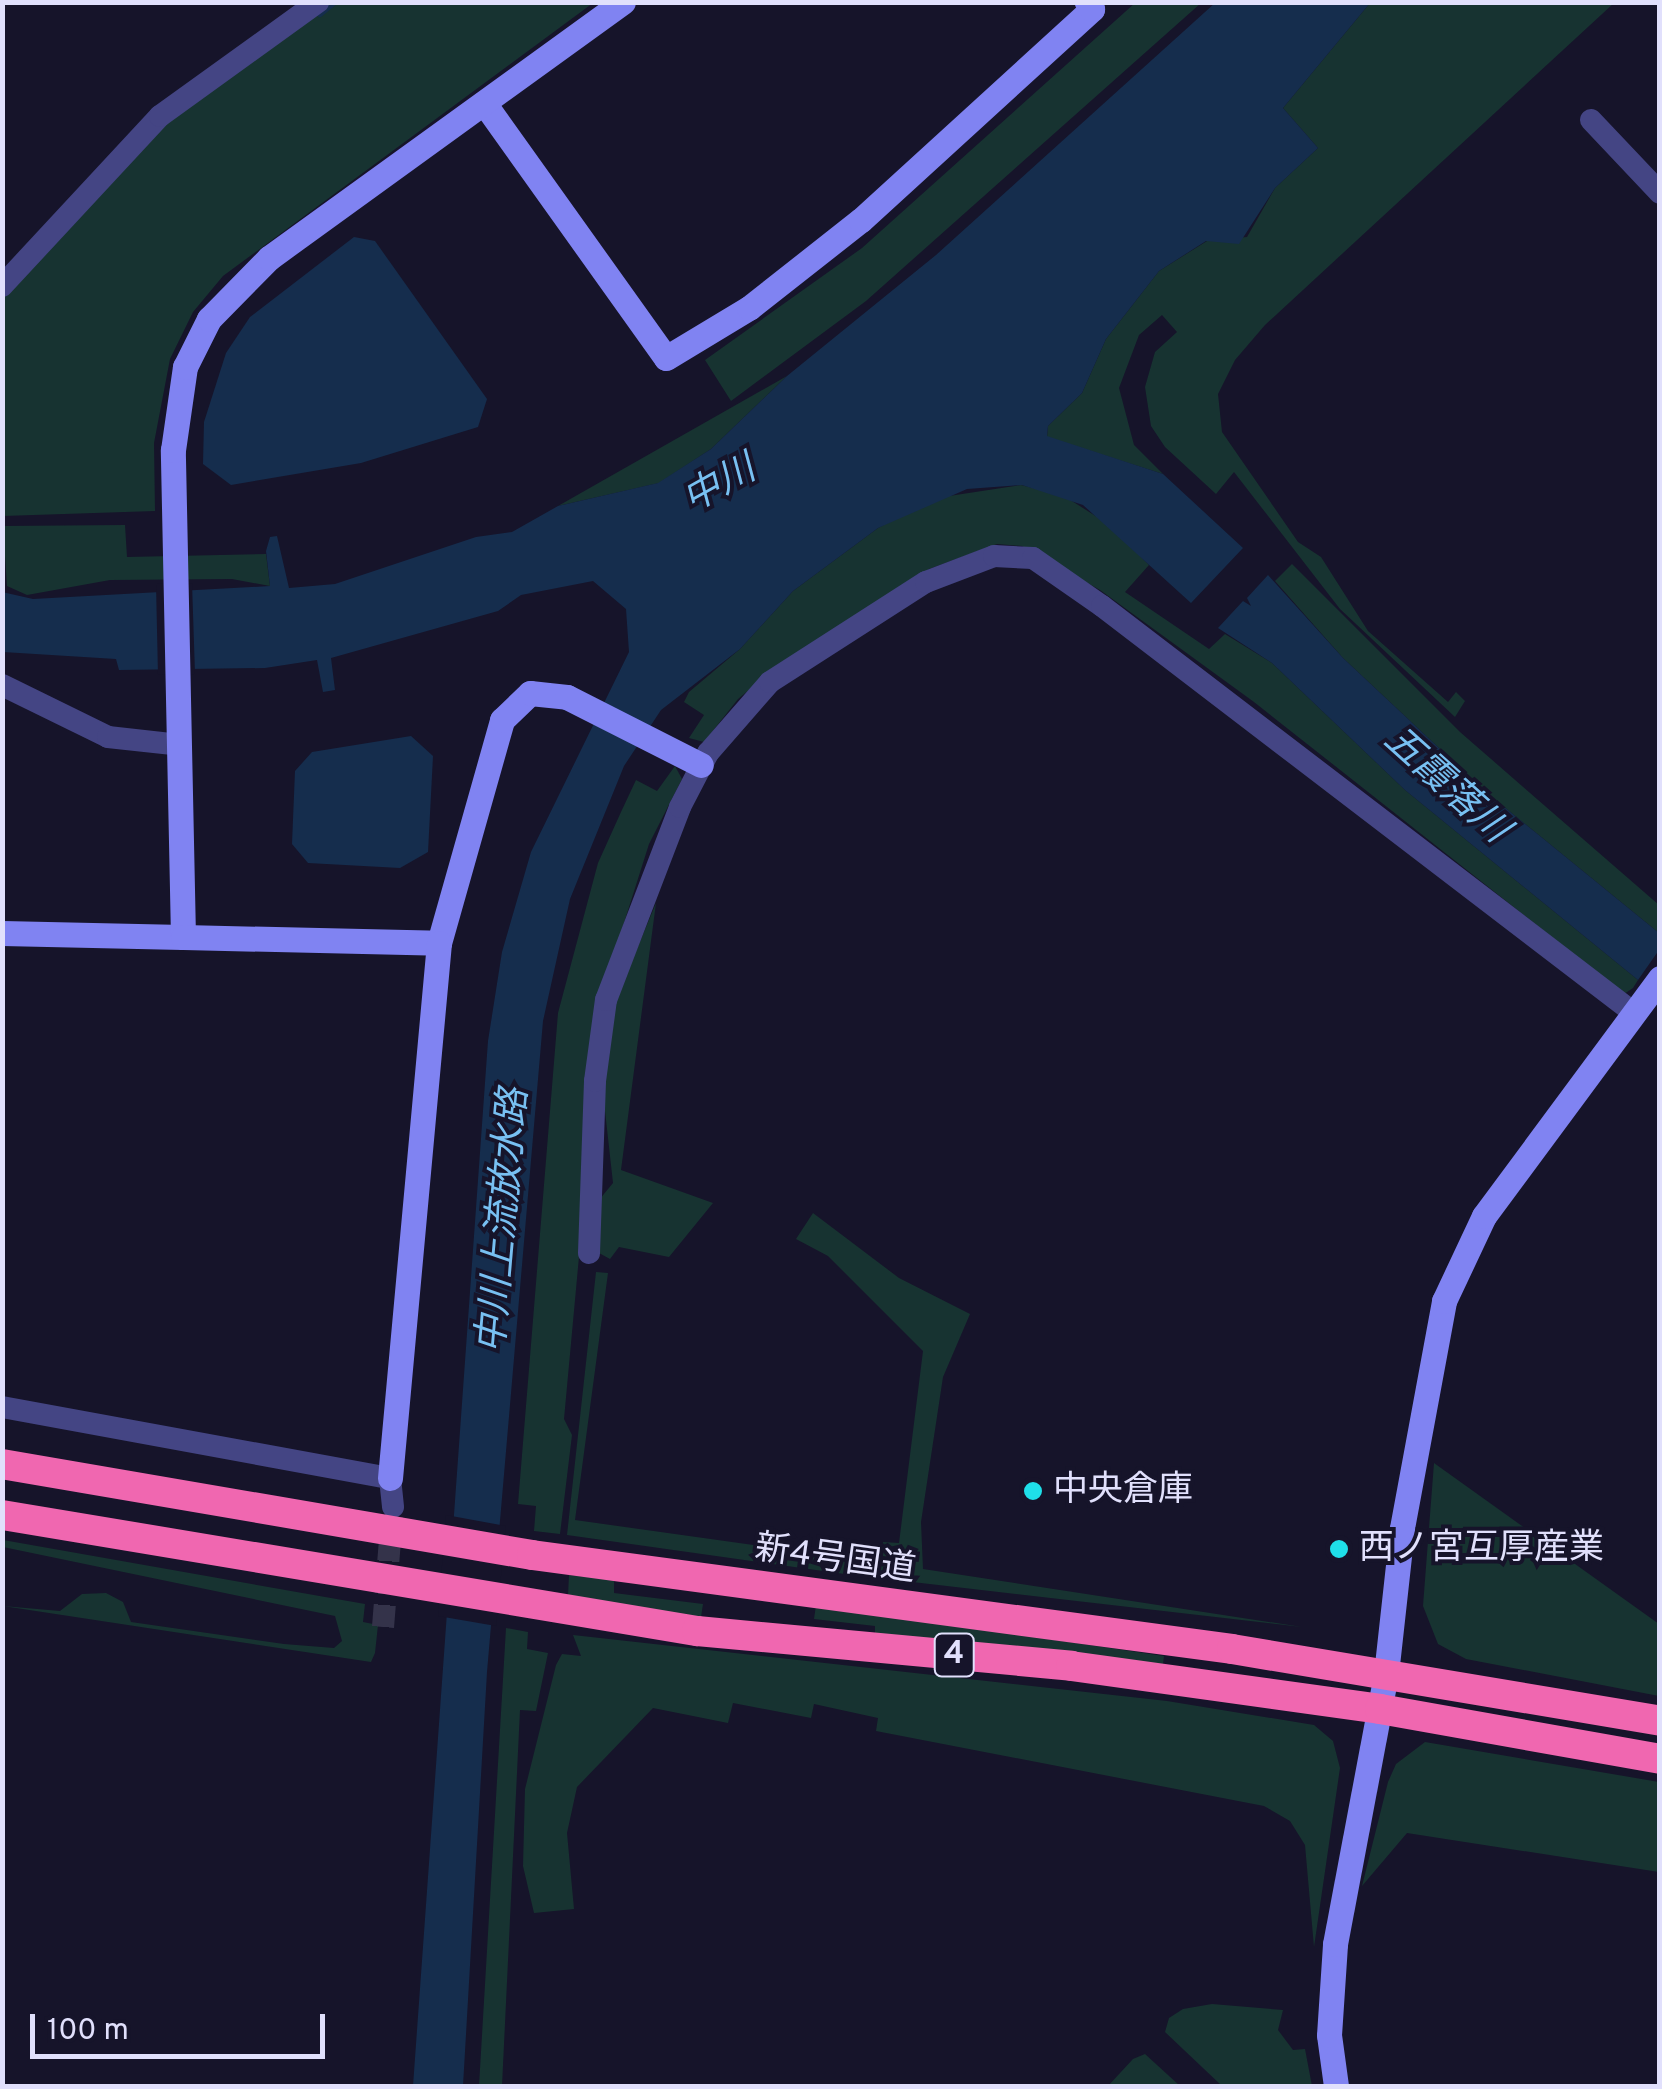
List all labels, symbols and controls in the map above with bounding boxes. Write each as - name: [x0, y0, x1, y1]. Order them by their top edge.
- water label: 中川: [676, 448, 764, 524]
- water label: 五霞落川: [1373, 718, 1517, 854]
- water label: 中川上流放水路: [471, 1087, 539, 1355]
- place label: 中央倉庫: [1053, 1470, 1193, 1512]
- marker: 中央倉庫: [1022, 1480, 1044, 1502]
- street label: 新4号国道: [752, 1528, 918, 1592]
- place label: 西ノ宮互厚産業: [1359, 1528, 1604, 1570]
- marker: 西ノ宮互厚産業: [1328, 1538, 1350, 1560]
- road number: 4: [932, 1628, 976, 1682]
- scale bar: [35, 1994, 330, 2056]
- text: 100 m: [47, 2013, 129, 2050]

